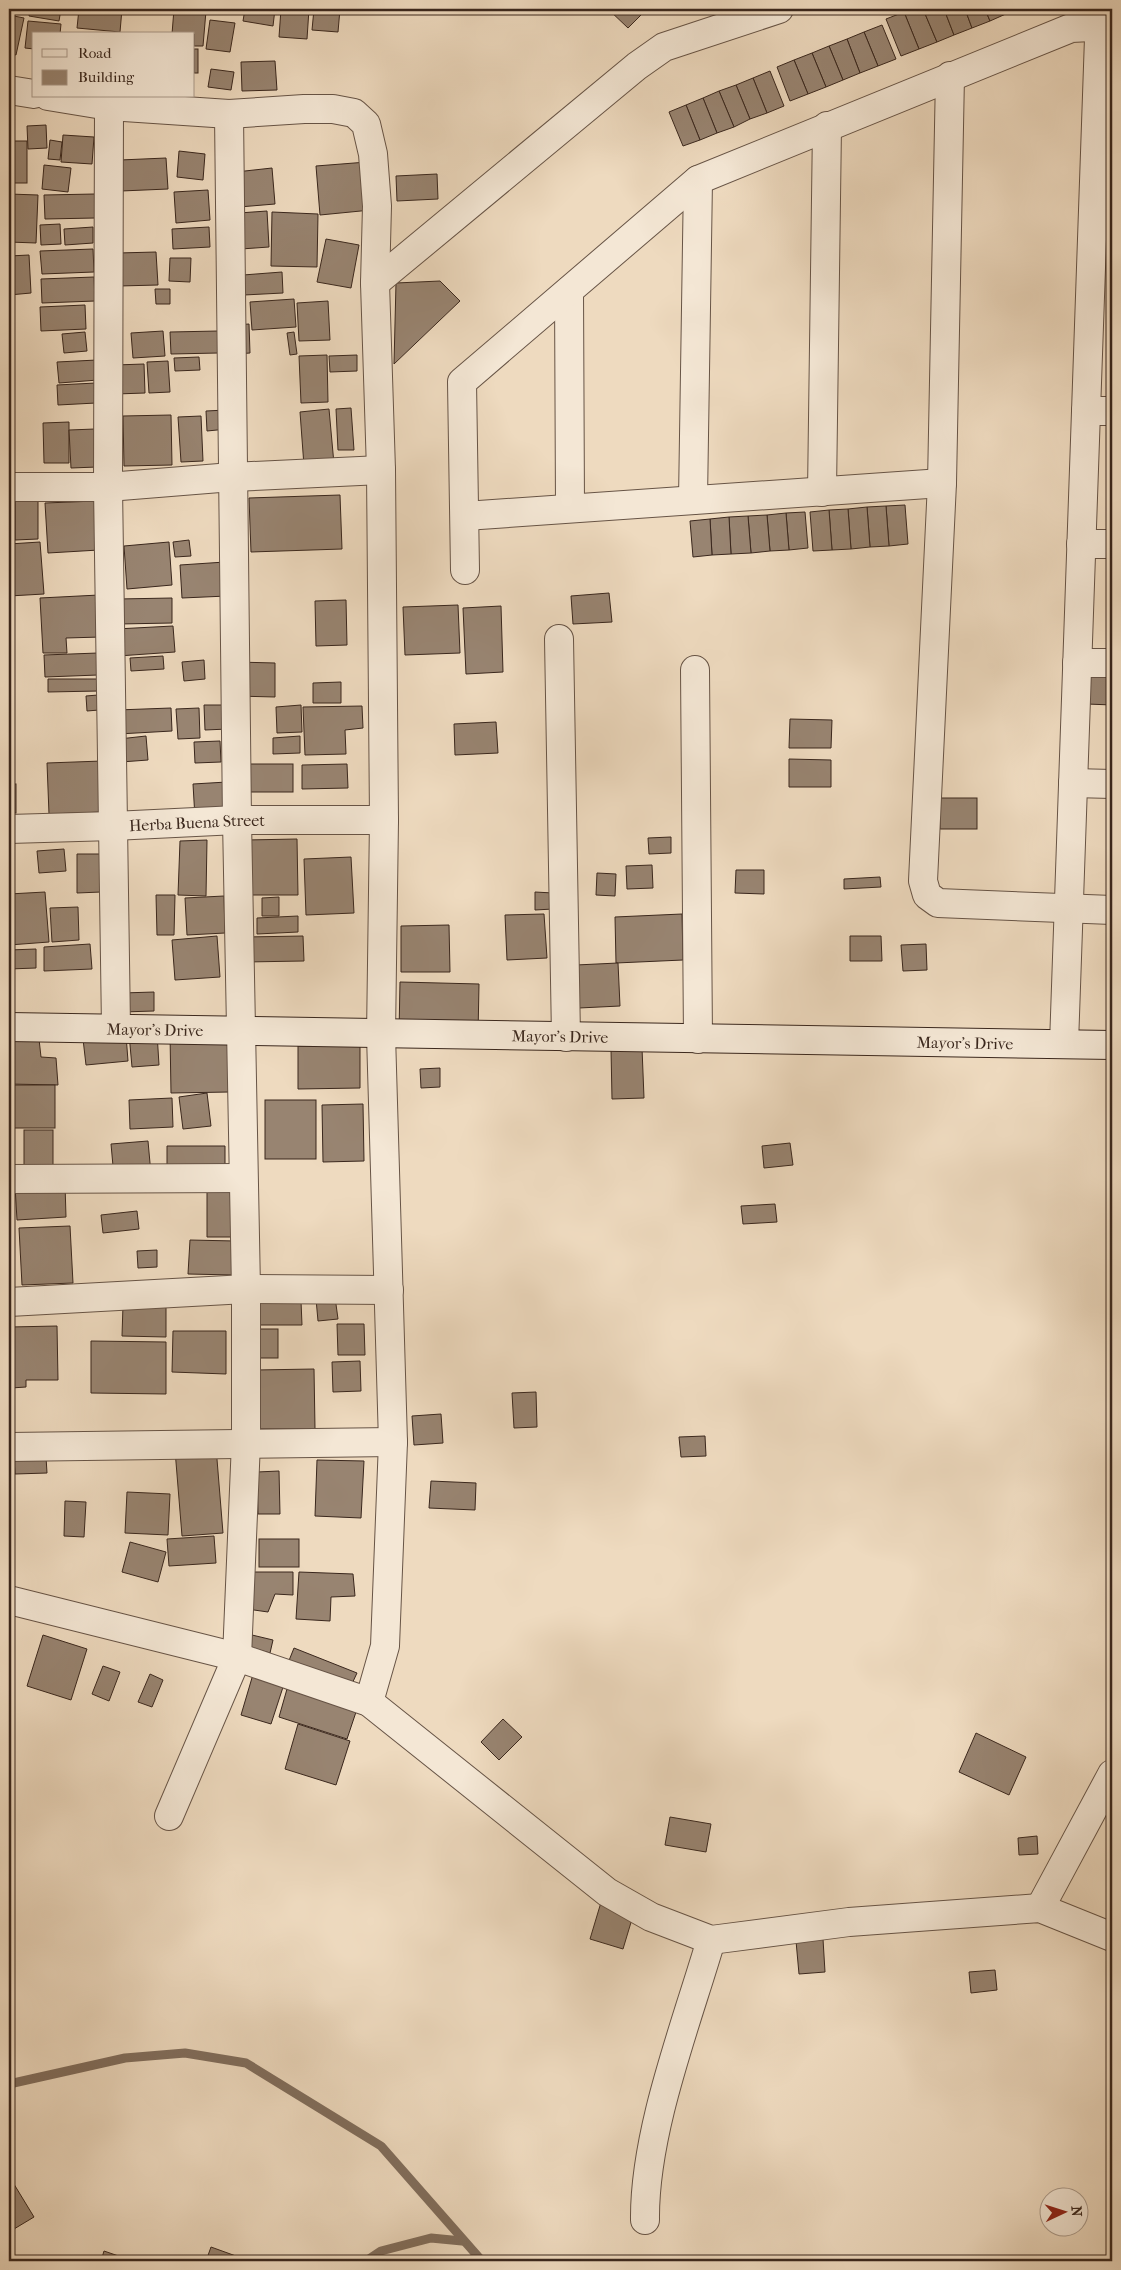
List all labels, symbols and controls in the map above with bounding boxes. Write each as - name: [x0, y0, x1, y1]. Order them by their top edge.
- legend: [32, 32, 195, 98]
- text: Road: [78, 44, 112, 62]
- text: Building: [78, 68, 135, 86]
- street label: Herba Buena Street: [128, 811, 265, 835]
- street label: Mayor's Drive: [107, 1020, 203, 1040]
- street label: Mayor's Drive: [511, 1026, 608, 1047]
- street label: Mayor's Drive: [916, 1033, 1013, 1053]
- north arrow: [1038, 2188, 1088, 2238]
- text: N: [1068, 2205, 1085, 2217]

